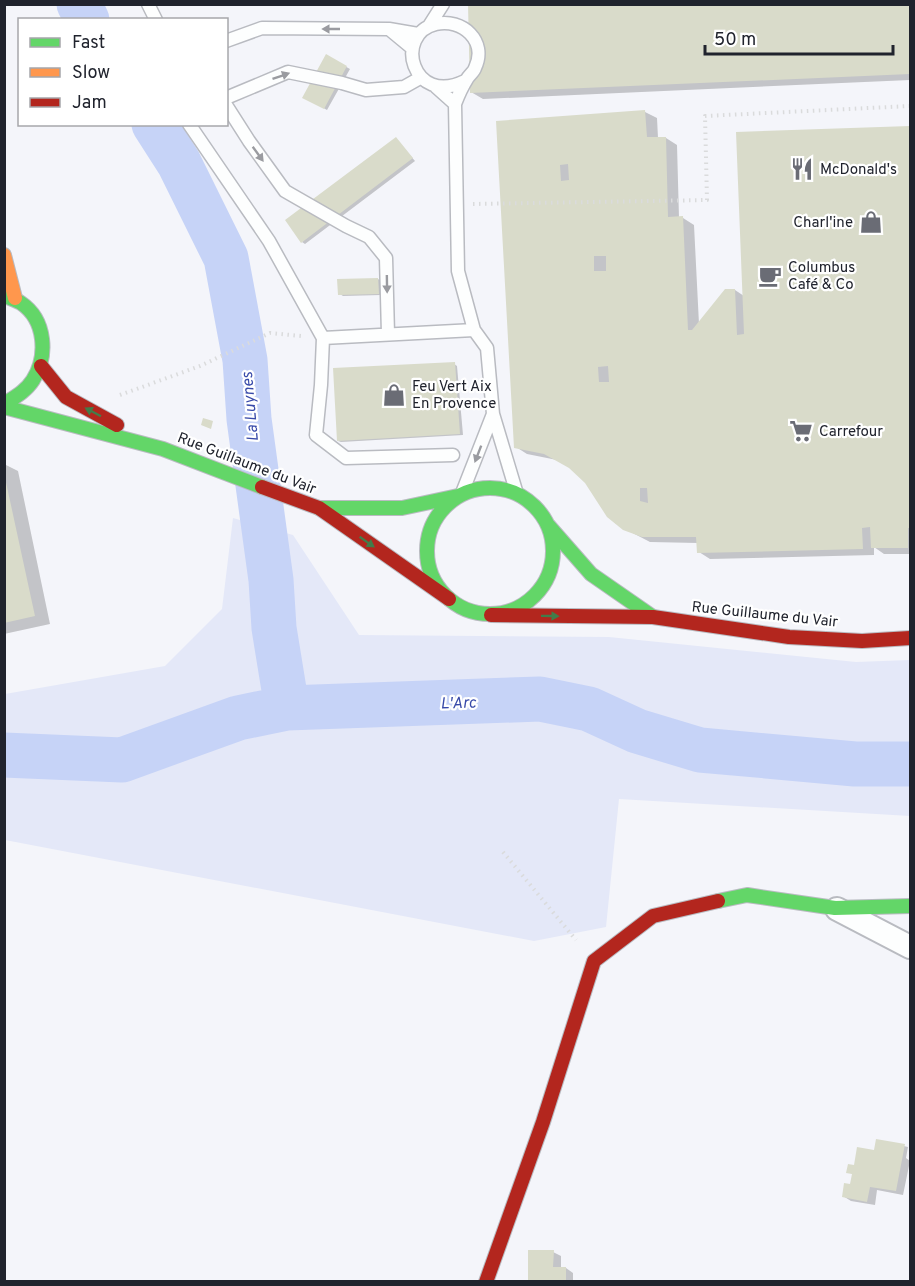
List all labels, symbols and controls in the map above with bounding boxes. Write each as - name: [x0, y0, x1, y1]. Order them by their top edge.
- legend: [18, 18, 228, 126]
- scale bar: [705, 18, 892, 56]
- one-way arrow: [321, 24, 340, 33]
- text: 50 m: [714, 29, 756, 52]
- text: Fast: [72, 32, 105, 55]
- text: Slow: [72, 62, 110, 85]
- one-way arrow: [272, 71, 290, 80]
- text: Jam: [72, 92, 107, 115]
- one-way arrow: [252, 145, 264, 161]
- restaurant icon: McDonald's: [789, 156, 815, 182]
- place label: McDonald's: [820, 161, 897, 180]
- shop icon: Charl'ine: [858, 209, 884, 235]
- place label: Charl'ine: [793, 214, 853, 233]
- place label: Columbus Café & Co: [788, 259, 855, 295]
- cafe icon: Columbus Café & Co: [757, 263, 783, 289]
- one-way arrow: [382, 275, 391, 294]
- water label: La Luynes: [238, 370, 264, 443]
- place label: Feu Vert Aix En Provence: [412, 378, 496, 414]
- shop icon: Feu Vert Aix En Provence: [381, 382, 407, 408]
- one-way arrow: [84, 407, 101, 417]
- supermarket icon: Carrefour: [788, 418, 814, 444]
- place label: Carrefour: [819, 423, 883, 442]
- street label: Rue Guillaume du Vair: [174, 429, 319, 500]
- one-way arrow: [472, 445, 482, 463]
- one-way arrow: [359, 536, 375, 548]
- street label: Rue Guillaume du Vair: [691, 598, 839, 633]
- one-way arrow: [540, 611, 559, 620]
- water label: L'Arc: [440, 693, 477, 715]

